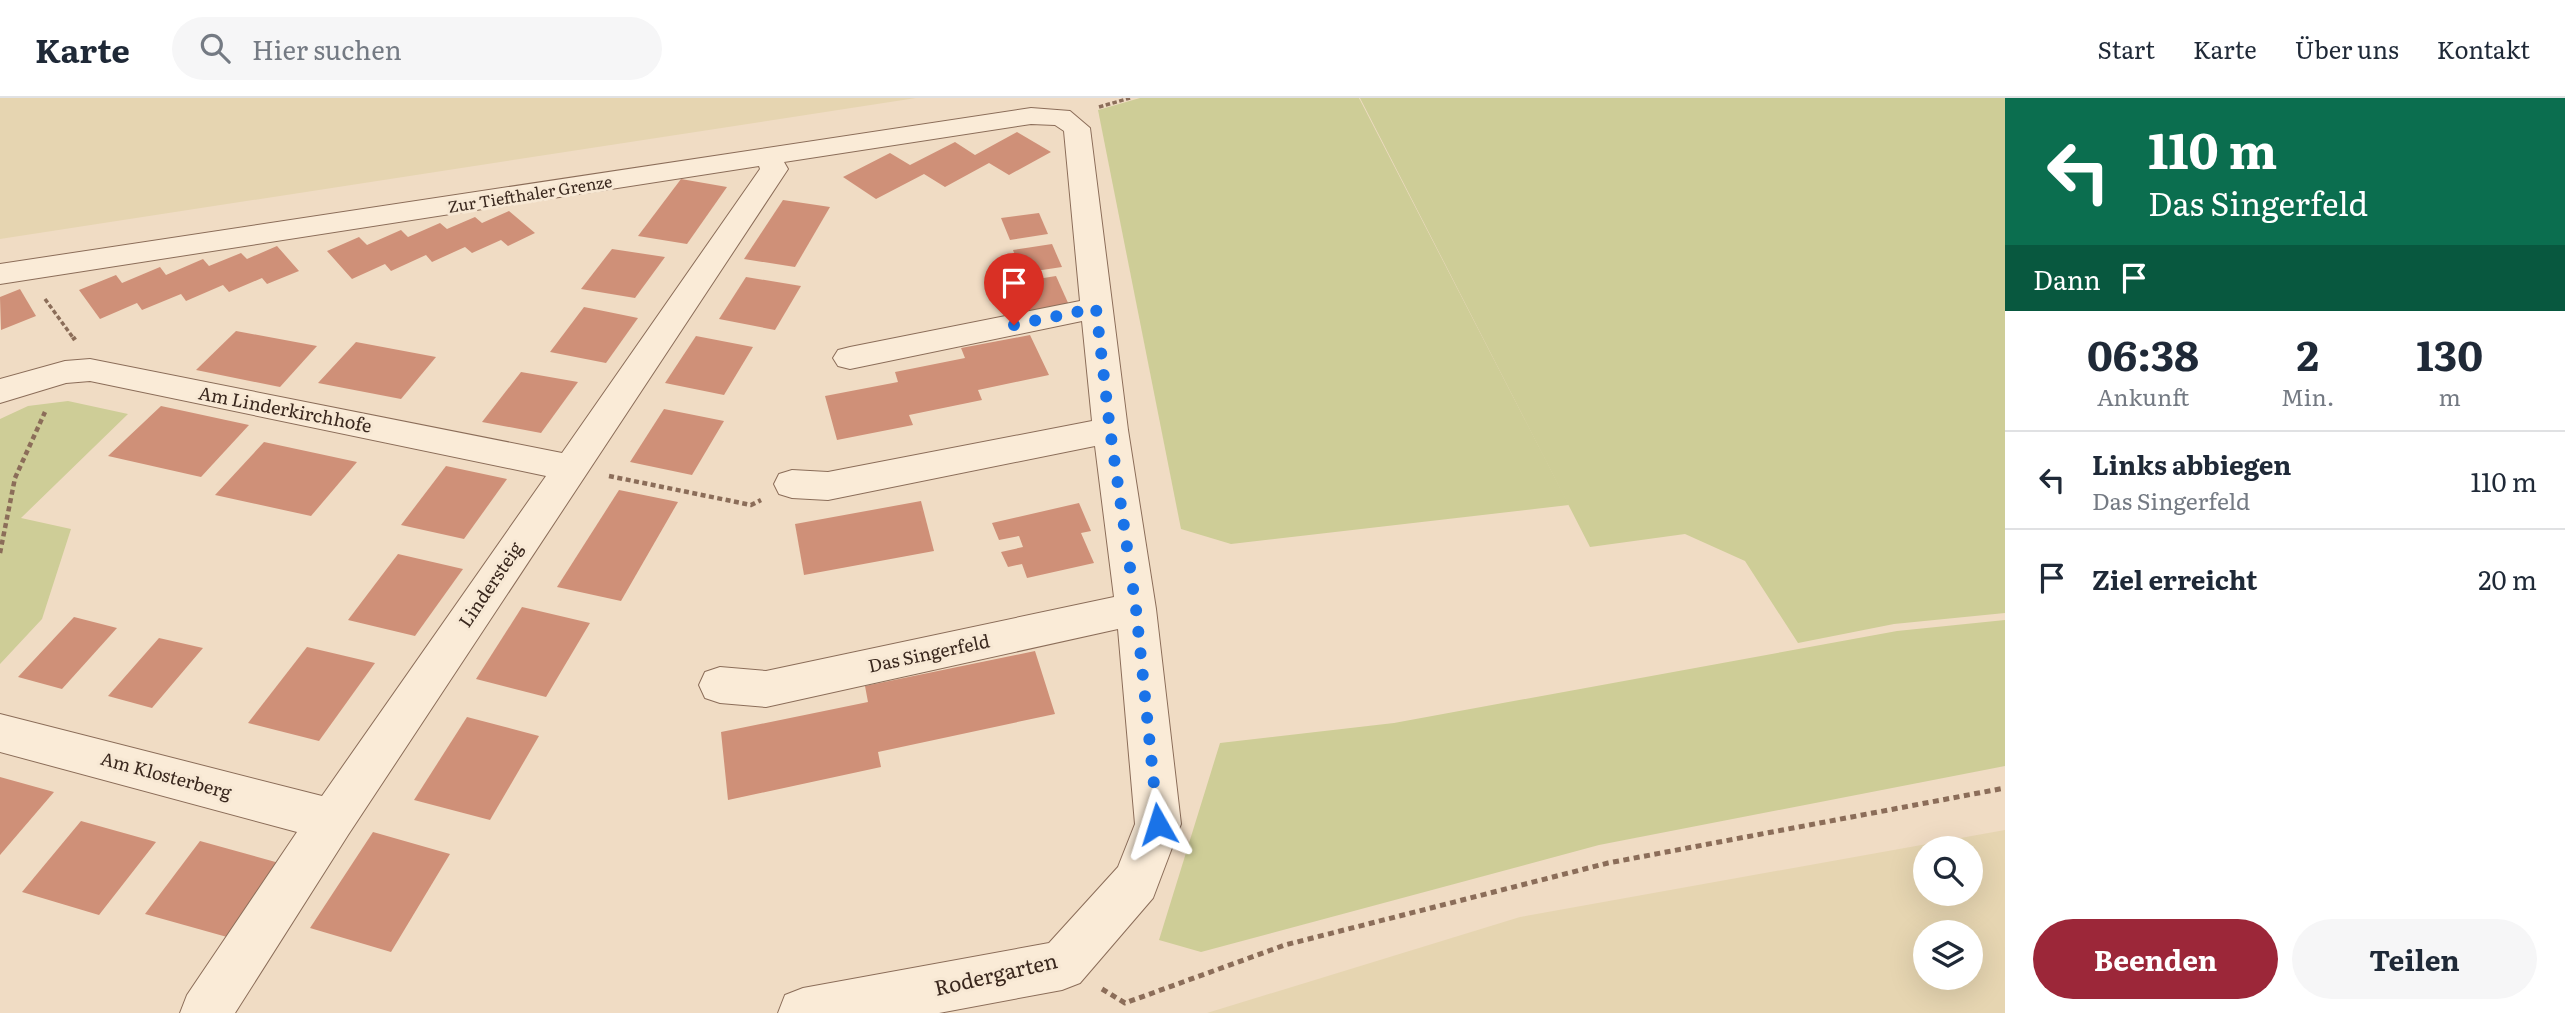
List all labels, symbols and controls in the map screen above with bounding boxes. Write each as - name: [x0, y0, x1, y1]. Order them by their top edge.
- search box: [172, 17, 662, 80]
- text: Karte: [35, 24, 130, 73]
- icon: search: [196, 29, 234, 67]
- text: Hier suchen: [252, 29, 402, 68]
- text: Start: [2098, 31, 2155, 66]
- text: Karte: [2193, 31, 2257, 66]
- text: Über uns: [2295, 31, 2399, 66]
- text: Kontakt: [2437, 31, 2530, 66]
- text: 110 m: [2148, 111, 2277, 184]
- icon: left: [2033, 126, 2124, 217]
- street label: Zur Tiefthaler Grenze: [446, 168, 614, 218]
- text: Das Singerfeld: [2148, 178, 2368, 226]
- pin: [984, 253, 1044, 325]
- text: Dann: [2033, 259, 2101, 298]
- icon: arrive: [2115, 259, 2153, 297]
- icon: arrive: [995, 264, 1033, 302]
- text: 06:38: [2087, 322, 2199, 384]
- text: 2: [2296, 322, 2319, 384]
- text: 130: [2416, 322, 2483, 384]
- street label: Am Linderkirchhofe: [196, 378, 374, 439]
- text: Ankunft: [2097, 379, 2189, 413]
- text: Min.: [2281, 379, 2334, 413]
- text: m: [2439, 379, 2461, 413]
- text: Links abbiegen: [2092, 444, 2291, 483]
- icon: left: [2033, 461, 2071, 499]
- text: 110 m: [2470, 461, 2537, 500]
- text: Das Singerfeld: [2092, 483, 2250, 517]
- street label: Lindersteig: [451, 535, 529, 632]
- icon: arrive: [2033, 559, 2071, 597]
- text: Ziel erreicht: [2092, 559, 2257, 598]
- text: 20 m: [2478, 559, 2537, 598]
- street label: Das Singerfeld: [865, 626, 992, 679]
- street label: Am Klosterberg: [98, 744, 236, 805]
- position arrow: [1121, 787, 1195, 861]
- map controls: [1913, 836, 1983, 990]
- button: search: [1913, 836, 1983, 906]
- button: Beenden: [2033, 919, 2278, 999]
- button: Teilen: [2292, 919, 2537, 999]
- button: layers: [1913, 920, 1983, 990]
- street label: Rodergarten: [931, 943, 1060, 1002]

